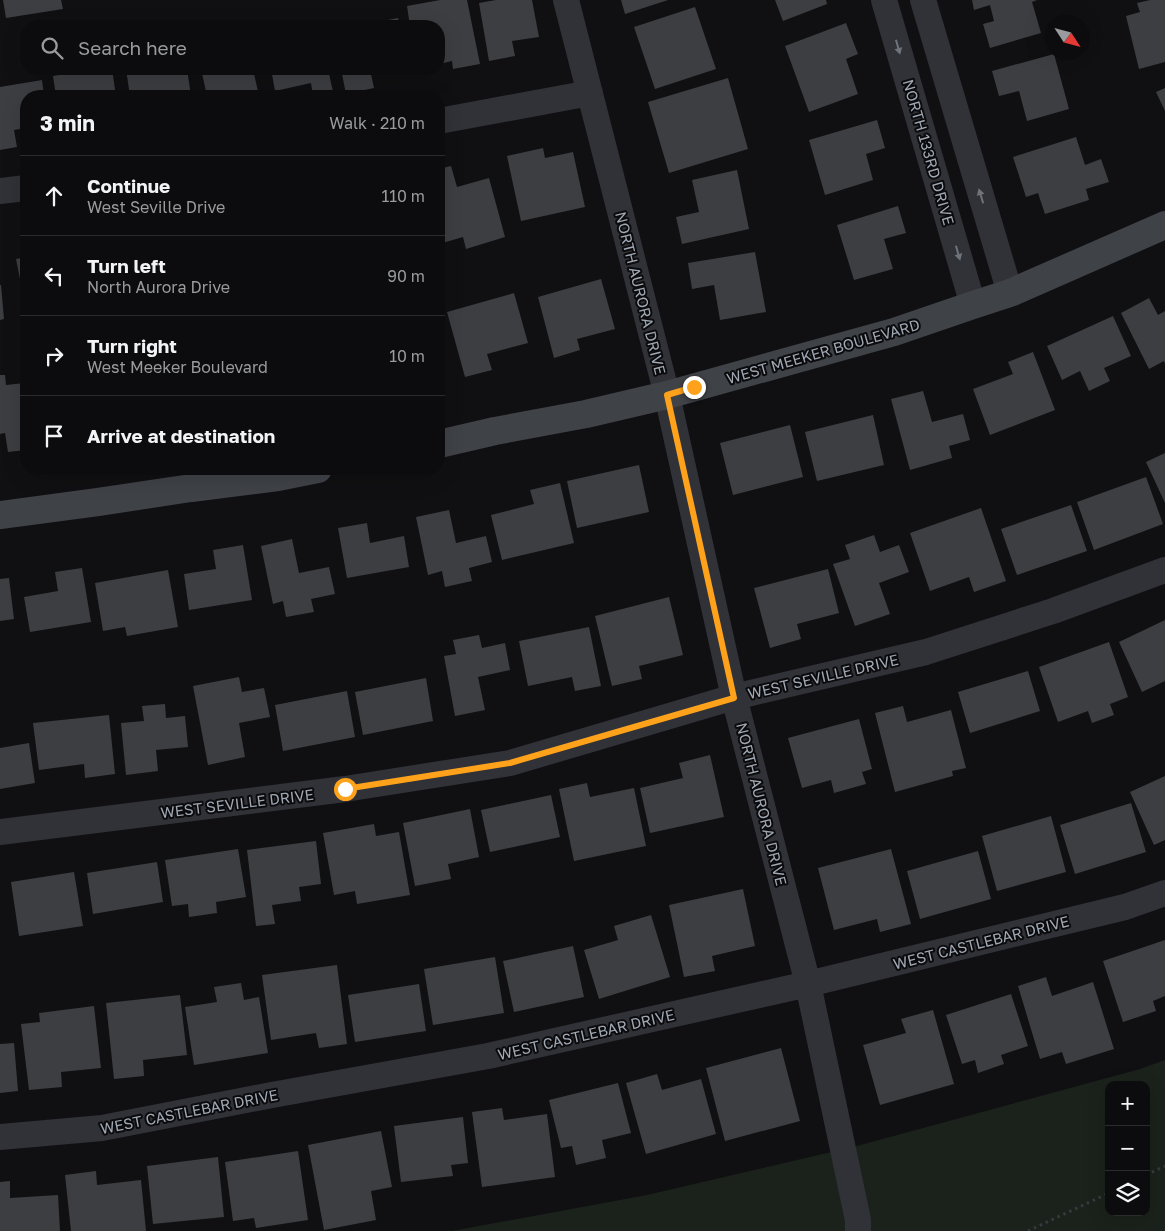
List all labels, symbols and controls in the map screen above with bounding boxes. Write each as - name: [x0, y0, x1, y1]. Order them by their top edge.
- north arrow: [1045, 15, 1090, 60]
- search box: [20, 20, 445, 75]
- icon: search: [38, 34, 66, 62]
- text: Search here: [78, 36, 187, 59]
- one-way arrow: [894, 39, 902, 54]
- street label: NORTH 133RD DRIVE: [900, 77, 958, 227]
- text: 3 min: [40, 110, 95, 136]
- text: Walk · 210 m: [329, 113, 425, 133]
- text: Continue: [87, 174, 170, 197]
- icon: ahead: [40, 182, 68, 210]
- text: 110 m: [381, 186, 425, 206]
- one-way arrow: [977, 189, 985, 204]
- text: West Seville Drive: [87, 197, 225, 217]
- street label: NORTH AURORA DRIVE: [612, 210, 670, 376]
- one-way arrow: [954, 246, 962, 261]
- text: Turn left: [87, 254, 166, 277]
- icon: left: [40, 262, 68, 290]
- text: 90 m: [387, 266, 425, 286]
- text: North Aurora Drive: [87, 277, 230, 297]
- street label: WEST MEEKER BOULEVARD: [724, 315, 922, 387]
- text: Turn right: [87, 334, 177, 357]
- icon: right: [40, 342, 68, 370]
- text: 10 m: [389, 346, 425, 366]
- text: West Meeker Boulevard: [87, 357, 268, 377]
- route end: [683, 376, 706, 399]
- icon: arrive: [40, 422, 68, 450]
- text: Arrive at destination: [87, 424, 275, 447]
- street label: WEST SEVILLE DRIVE: [746, 650, 900, 702]
- street label: NORTH AURORA DRIVE: [733, 721, 791, 887]
- route start: [334, 778, 357, 801]
- street label: WEST SEVILLE DRIVE: [159, 785, 315, 821]
- street label: WEST CASTLEBAR DRIVE: [891, 911, 1071, 973]
- street label: WEST CASTLEBAR DRIVE: [496, 1005, 676, 1063]
- map controls: [1105, 1081, 1150, 1216]
- button: +: [1105, 1081, 1150, 1126]
- street label: WEST CASTLEBAR DRIVE: [99, 1085, 279, 1137]
- button: −: [1105, 1126, 1150, 1171]
- button: layers: [1105, 1171, 1150, 1216]

